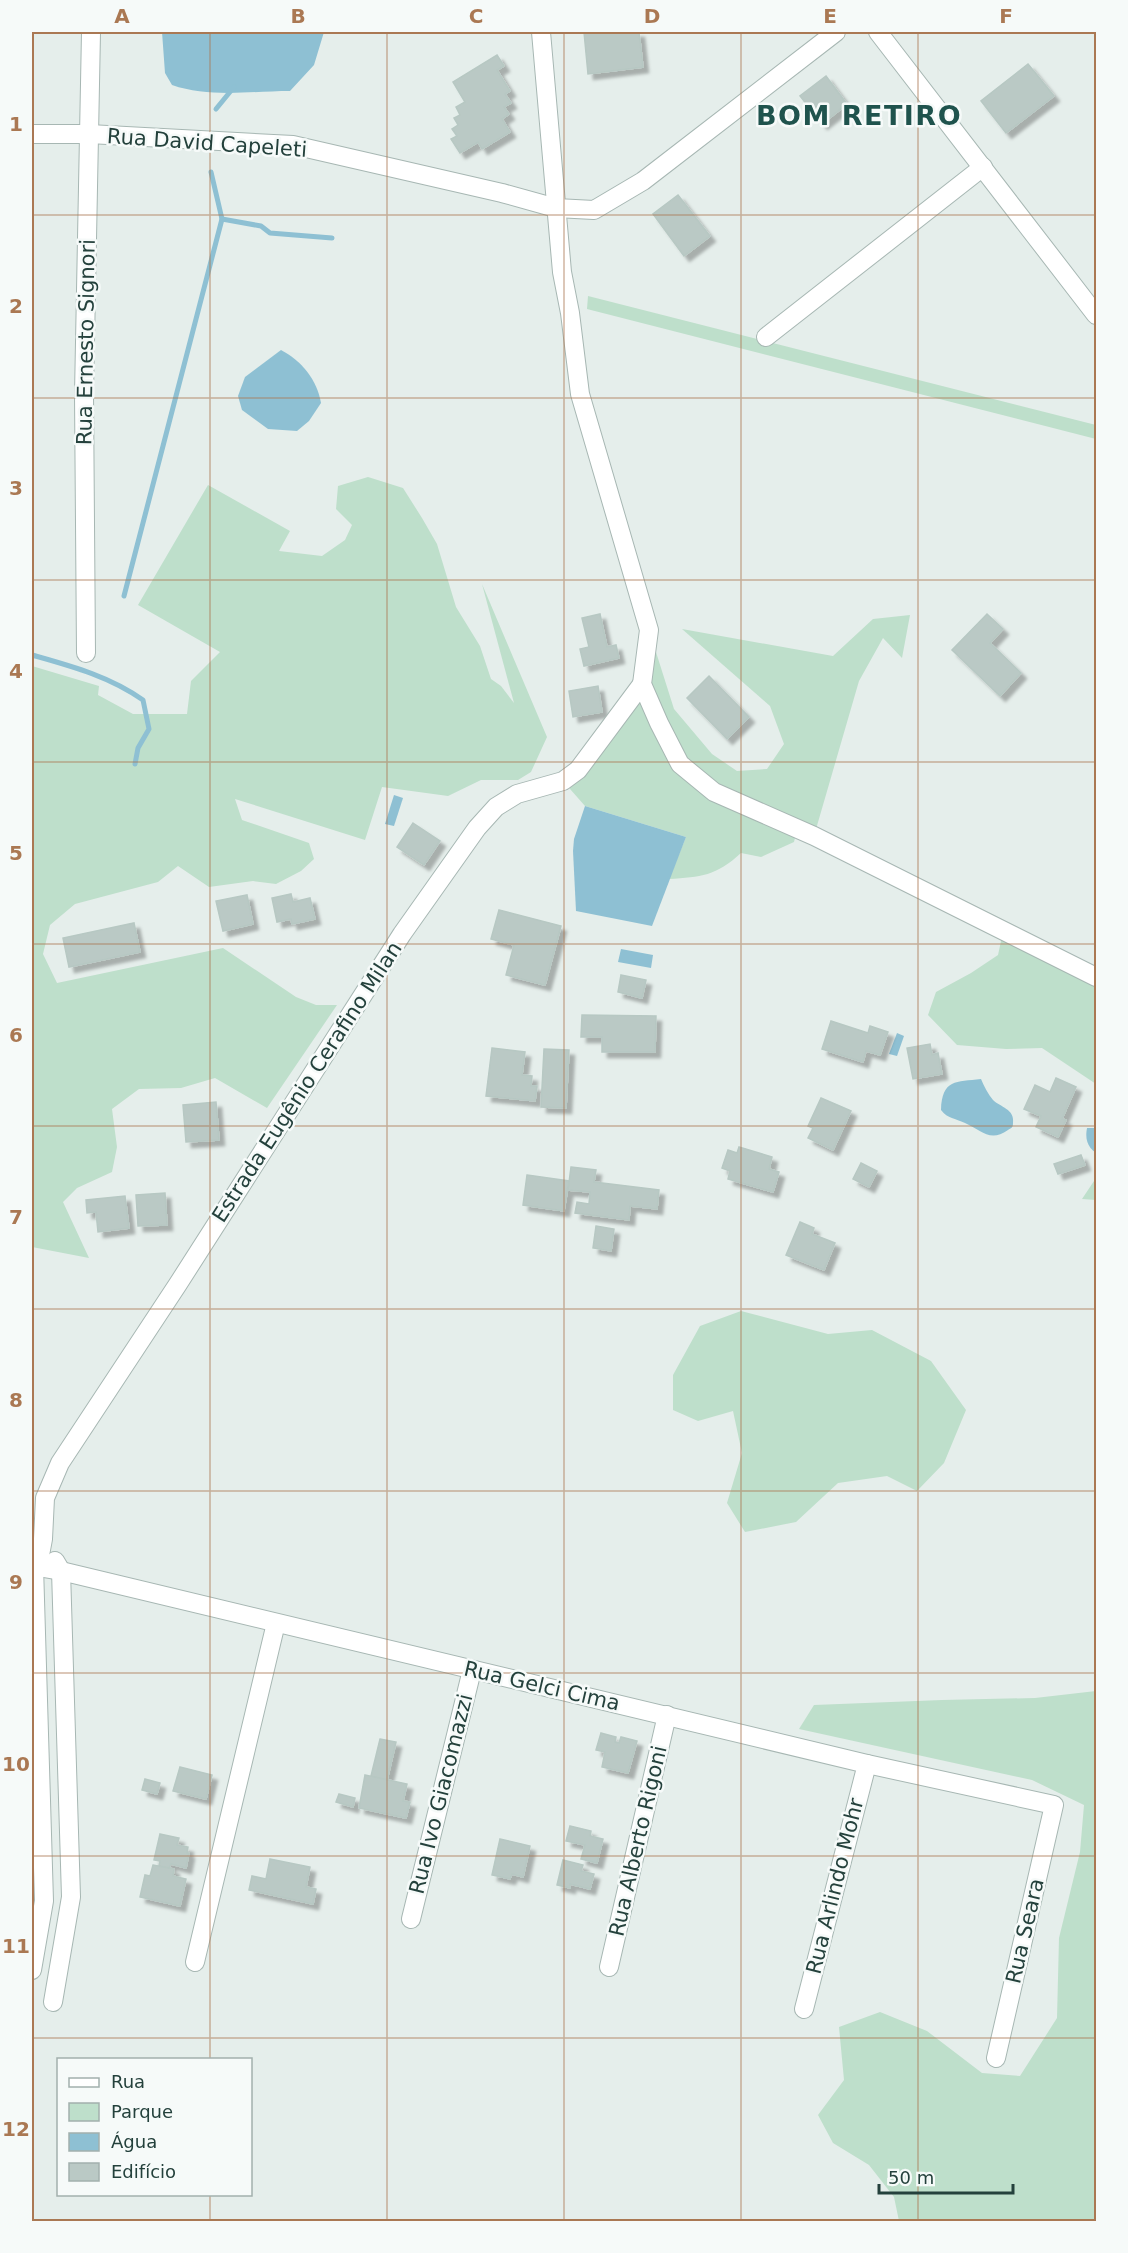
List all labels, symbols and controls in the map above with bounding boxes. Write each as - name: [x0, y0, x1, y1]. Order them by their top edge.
- text: A: [114, 4, 130, 28]
- text: B: [290, 4, 306, 28]
- text: C: [469, 4, 483, 28]
- text: D: [644, 4, 660, 28]
- text: E: [823, 4, 837, 28]
- text: F: [999, 4, 1013, 28]
- district label: BOM RETIRO: [756, 100, 962, 131]
- text: 1: [9, 112, 23, 136]
- street label: Rua David Capeleti: [106, 124, 308, 162]
- street label: Rua Ernesto Signori: [72, 239, 100, 445]
- text: 2: [9, 294, 23, 318]
- text: 3: [9, 476, 23, 500]
- text: 4: [9, 659, 23, 683]
- text: 5: [9, 841, 23, 865]
- street label: Estrada Eugênio Cerafino Milan: [207, 937, 407, 1227]
- text: 6: [9, 1023, 23, 1047]
- text: 7: [9, 1205, 23, 1229]
- text: 8: [9, 1388, 23, 1412]
- text: 9: [9, 1570, 23, 1594]
- street label: Rua Gelci Cima: [462, 1656, 622, 1716]
- street label: Rua Ivo Giacomazzi: [405, 1692, 477, 1896]
- street label: Rua Alberto Rigoni: [604, 1743, 672, 1939]
- text: 10: [2, 1752, 30, 1776]
- street label: Rua Arlindo Mohr: [802, 1795, 869, 1976]
- street label: Rua Seara: [1001, 1876, 1049, 1986]
- text: 11: [2, 1934, 30, 1958]
- legend: [57, 2058, 252, 2196]
- text: Rua: [111, 2071, 145, 2092]
- text: Parque: [111, 2101, 173, 2122]
- text: 12: [2, 2117, 30, 2141]
- text: Água: [111, 2131, 157, 2152]
- scale bar: [879, 2157, 1012, 2195]
- text: Edifício: [111, 2161, 176, 2182]
- text: 50 m: [888, 2167, 934, 2188]

